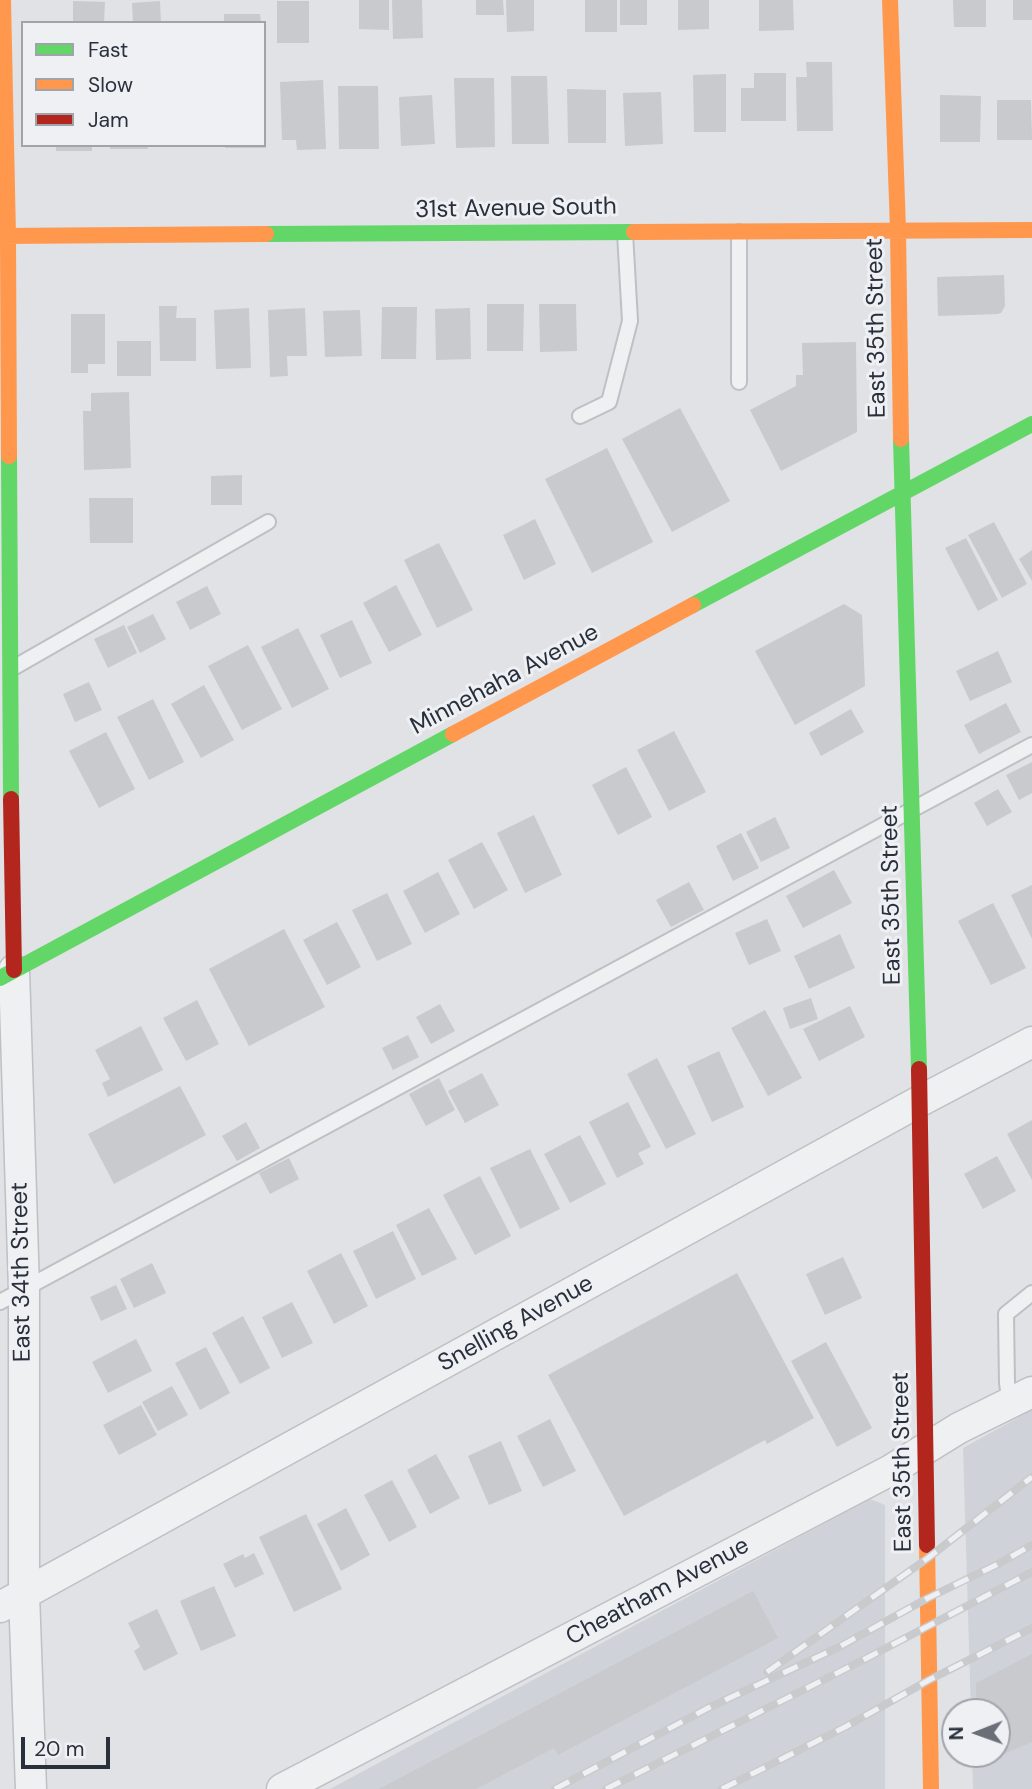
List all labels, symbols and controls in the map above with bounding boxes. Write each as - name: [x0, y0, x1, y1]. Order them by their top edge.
- legend: [21, 21, 266, 147]
- text: Fast: [88, 36, 128, 64]
- text: Slow: [88, 71, 133, 99]
- text: Jam: [88, 106, 129, 134]
- street label: 31st Avenue South: [415, 193, 617, 225]
- street label: East 35th Street: [861, 238, 893, 418]
- street label: Minnehaha Avenue: [406, 618, 604, 742]
- street label: East 35th Street: [876, 805, 908, 985]
- street label: East 34th Street: [6, 1182, 38, 1362]
- street label: Snelling Avenue: [433, 1269, 599, 1379]
- street label: East 35th Street: [887, 1372, 919, 1552]
- street label: Cheatham Avenue: [562, 1532, 754, 1652]
- north arrow: [941, 1698, 1011, 1768]
- scale bar: [24, 1722, 114, 1766]
- text: N: [944, 1726, 969, 1740]
- text: 20 m: [34, 1735, 85, 1763]

